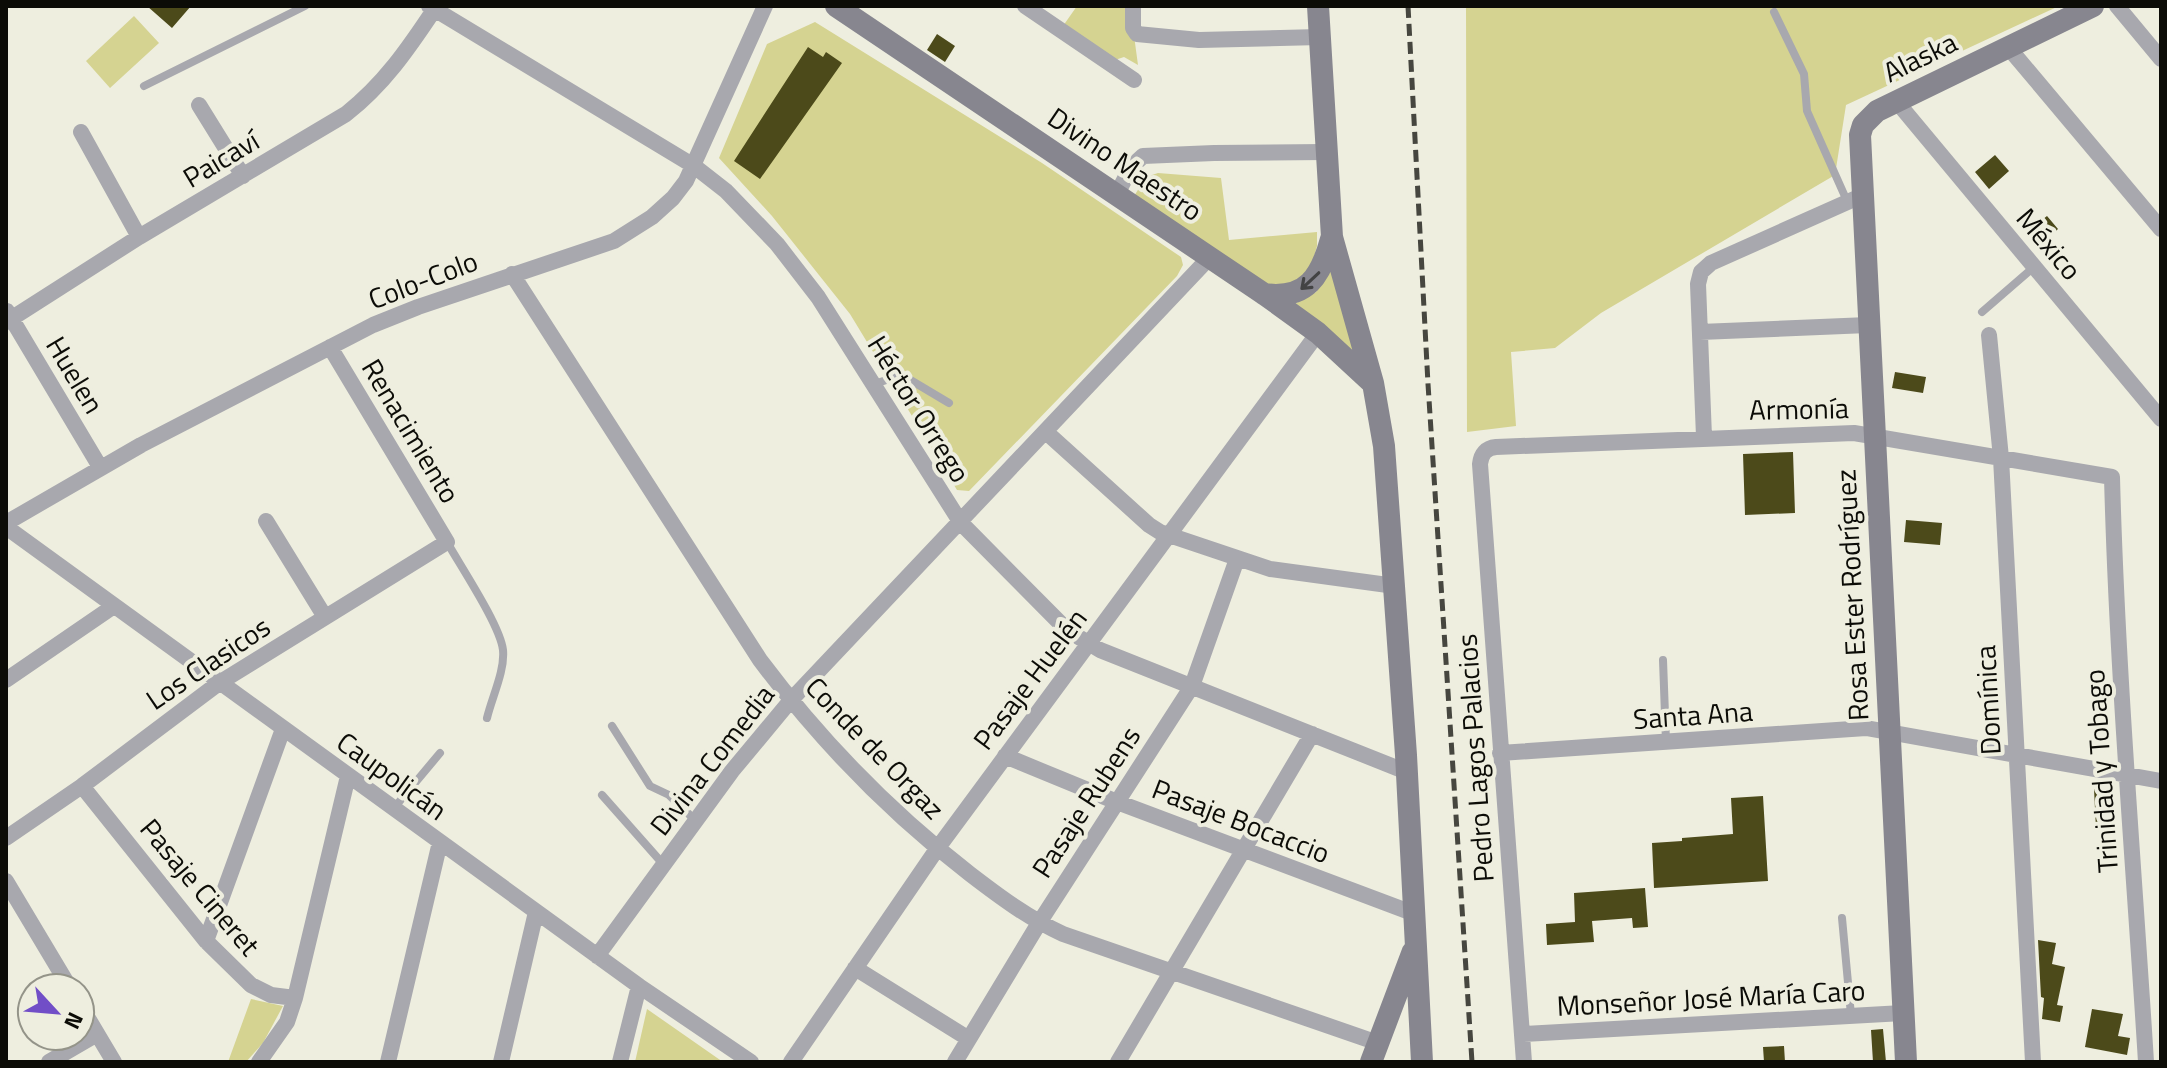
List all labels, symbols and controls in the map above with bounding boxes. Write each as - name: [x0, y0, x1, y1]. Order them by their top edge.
- street label: Alaska: [1875, 20, 1964, 93]
- street label: Divino Maestro: [1039, 96, 1211, 231]
- street label: Paicaví: [174, 118, 269, 198]
- street label: México: [2006, 198, 2093, 289]
- street label: Colo-Colo: [362, 239, 484, 320]
- one-way arrow: [1300, 271, 1320, 290]
- street label: Héctor Orrego: [857, 327, 982, 491]
- street label: Huelen: [35, 328, 115, 422]
- street label: Renacimiento: [351, 350, 472, 511]
- street label: Armonía: [1749, 386, 1849, 431]
- street label: Rosa Ester Rodríguez: [1823, 468, 1880, 722]
- street label: Pasaje Huelén: [962, 599, 1097, 759]
- street label: Los Clasicos: [137, 605, 279, 720]
- street label: Pedro Lagos Palacios: [1444, 632, 1505, 884]
- street label: Domínica: [1963, 644, 2012, 756]
- street label: Conde de Orgaz: [796, 666, 955, 829]
- street label: Trinidad y Tobago: [2072, 668, 2129, 874]
- street label: Divina Comedia: [639, 675, 784, 844]
- street label: Santa Ana: [1632, 689, 1754, 740]
- street label: Pasaje Rubens: [1020, 717, 1151, 886]
- street label: Caupolicán: [328, 721, 457, 830]
- street label: Pasaje Bocaccio: [1146, 767, 1336, 874]
- street label: Pasaje Cineret: [130, 809, 271, 965]
- street label: Monseñor José María Caro: [1556, 968, 1866, 1027]
- north arrow: [16, 972, 96, 1052]
- text: N: [55, 1006, 93, 1035]

